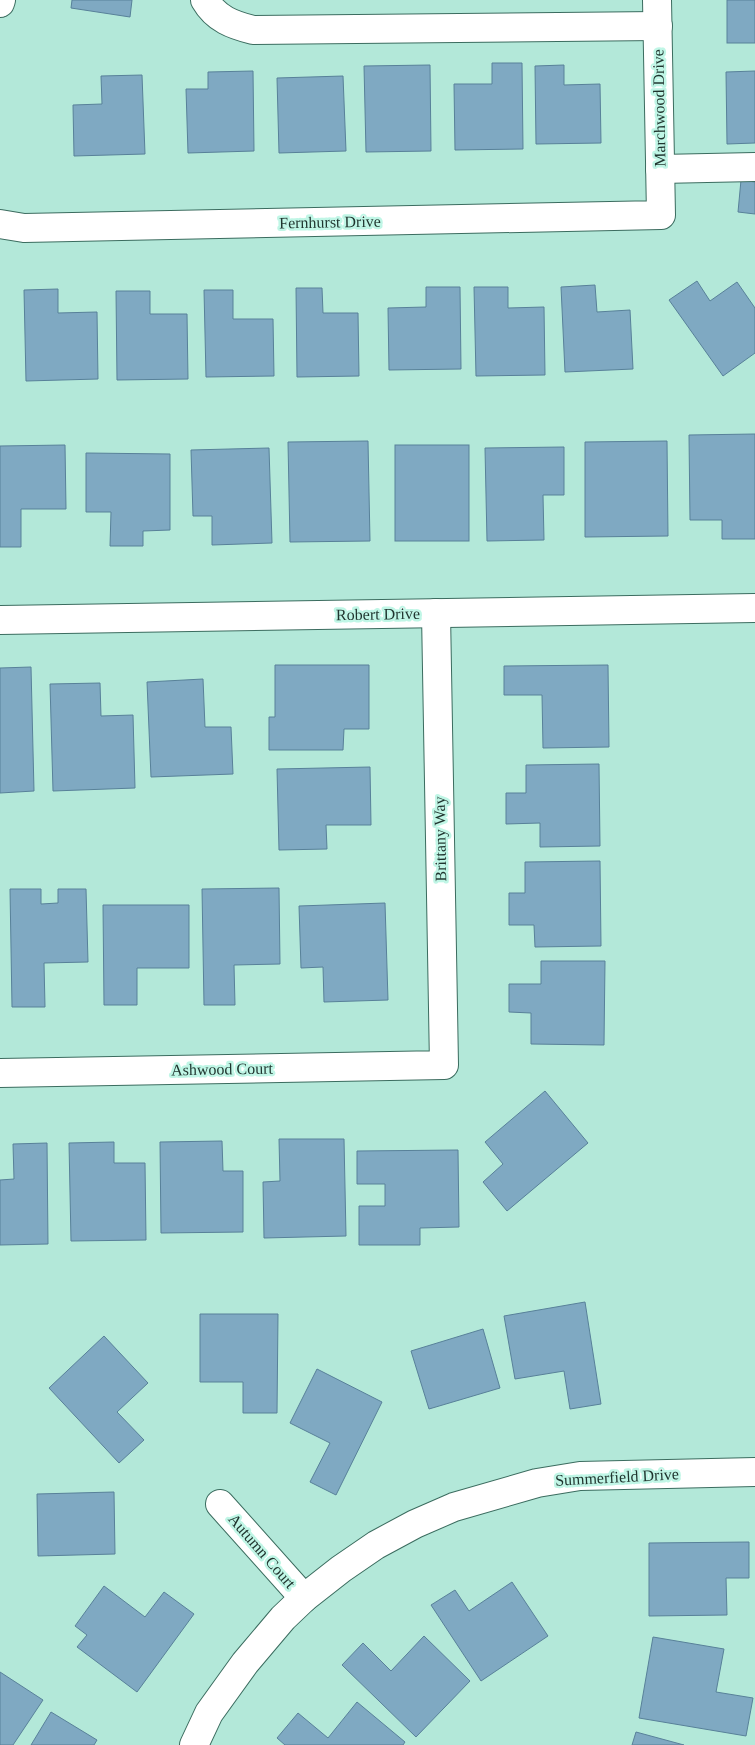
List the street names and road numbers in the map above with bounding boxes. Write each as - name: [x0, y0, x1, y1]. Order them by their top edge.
- street label: Marchwood Drive: [649, 49, 669, 167]
- street label: Fernhurst Drive: [279, 213, 381, 231]
- street label: Robert Drive: [336, 605, 420, 623]
- street label: Brittany Way: [431, 796, 450, 882]
- street label: Ashwood Court: [171, 1060, 274, 1078]
- street label: Summerfield Drive: [555, 1465, 679, 1489]
- street label: Autumn Court: [225, 1510, 299, 1592]

